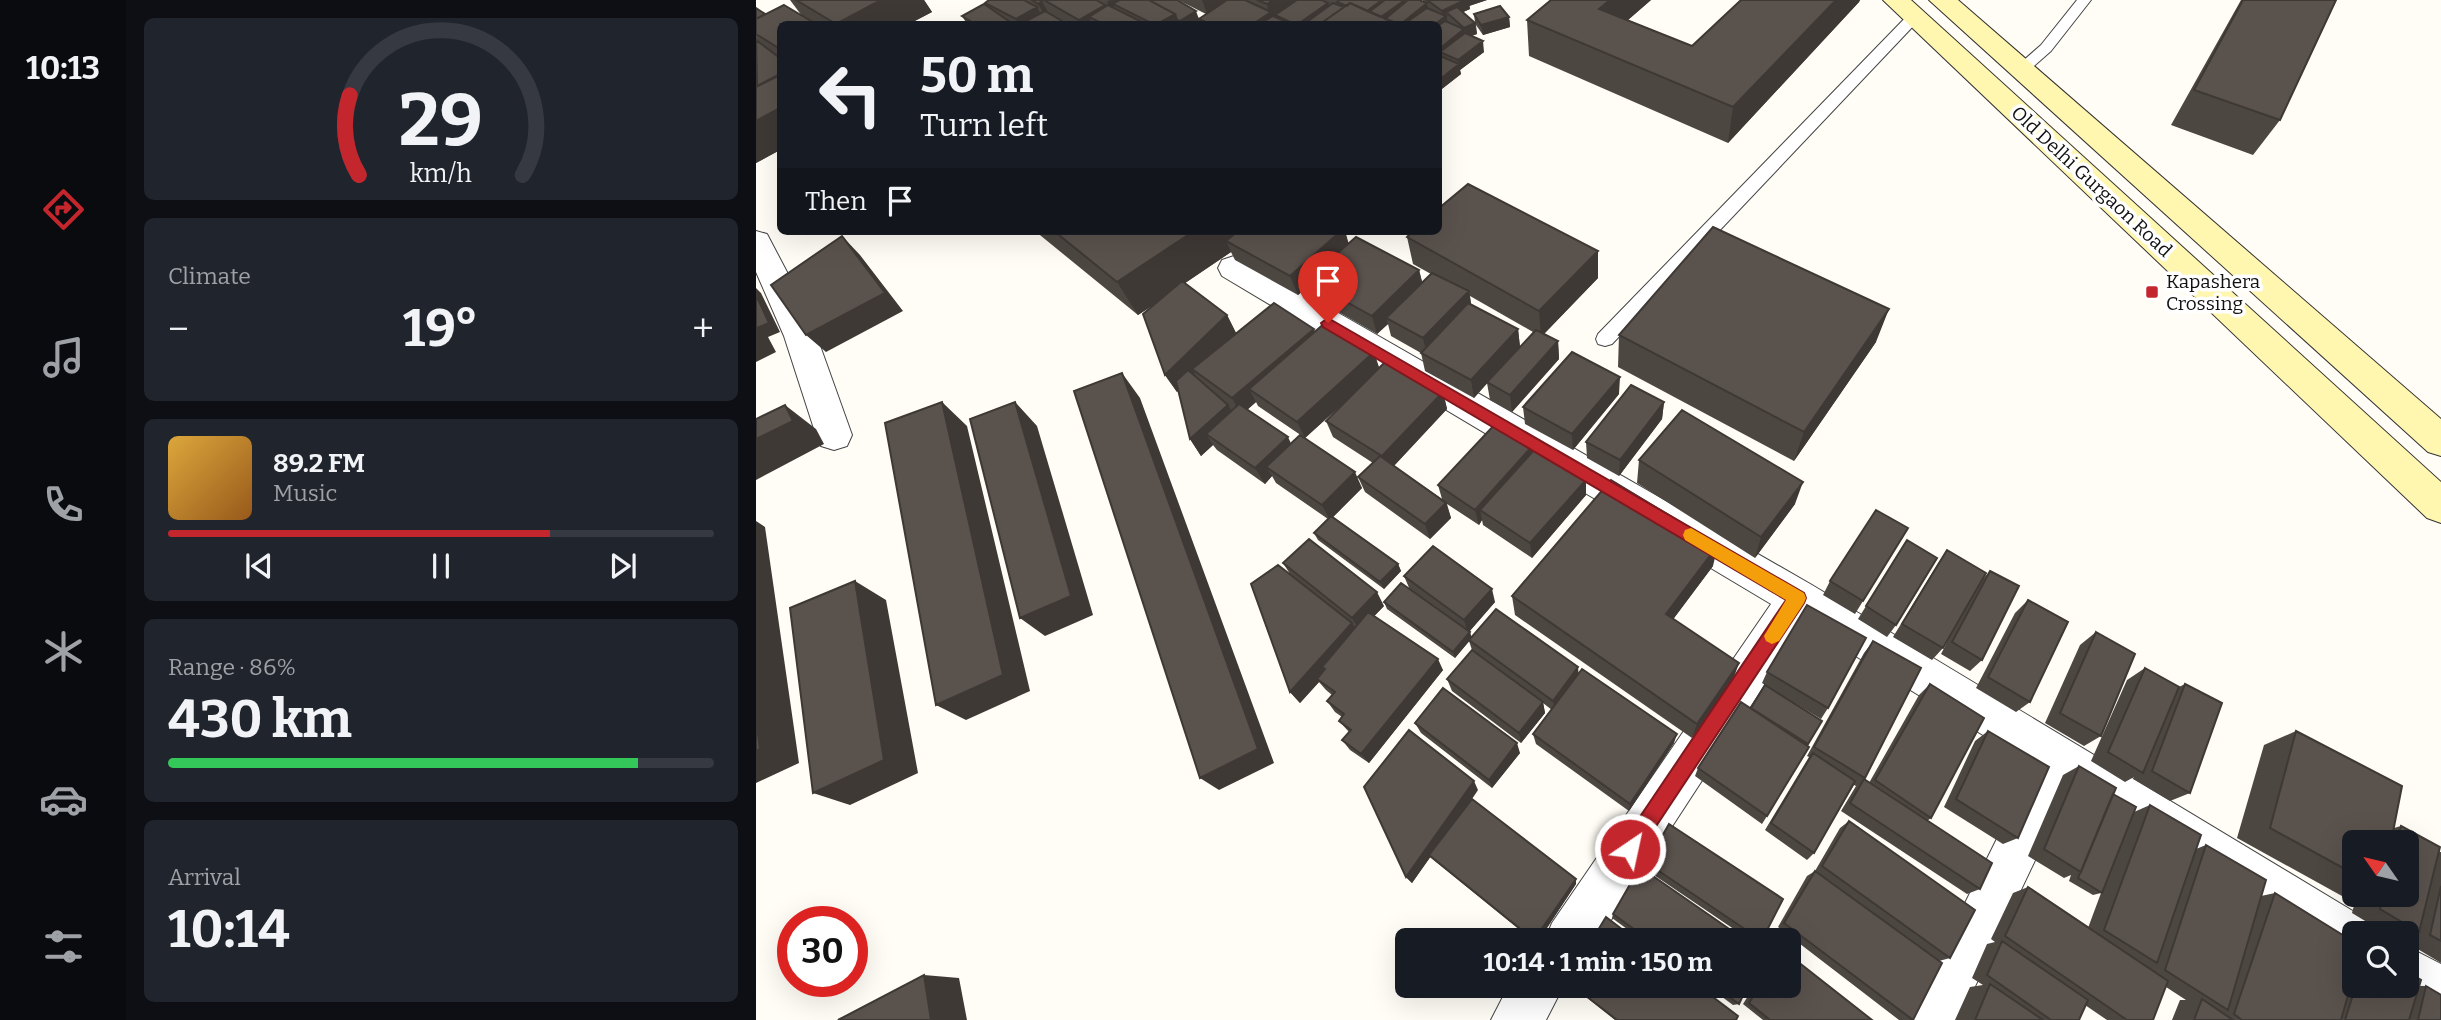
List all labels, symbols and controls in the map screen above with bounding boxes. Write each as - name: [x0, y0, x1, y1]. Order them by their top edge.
- text: 50 m: [920, 46, 1033, 105]
- text: 10:13: [26, 49, 100, 87]
- icon: left: [805, 49, 896, 140]
- text: 29: [399, 78, 483, 165]
- street label: Old Delhi Gurgaon Road: [2007, 101, 2177, 262]
- text: Turn left: [920, 106, 1048, 144]
- text: km/h: [410, 159, 472, 189]
- icon: arrive: [881, 182, 919, 220]
- icon: directions: [39, 185, 88, 234]
- text: Then: [805, 186, 867, 217]
- pin: [1298, 251, 1358, 323]
- text: Climate: [168, 262, 251, 290]
- icon: arrive: [1309, 262, 1347, 300]
- place label: Kapashera Crossing: [2166, 270, 2261, 315]
- marker: Kapashera Crossing: [2144, 284, 2160, 300]
- text: 19°: [403, 297, 478, 360]
- text: −: [168, 306, 189, 352]
- text: +: [692, 306, 714, 352]
- icon: music: [39, 333, 88, 382]
- text: 89.2 FM: [273, 448, 365, 479]
- text: Music: [273, 479, 337, 507]
- icon: phone: [39, 480, 88, 529]
- icon: previous: [240, 547, 278, 585]
- icon: pause: [422, 547, 460, 585]
- icon: next: [604, 547, 642, 585]
- icon: climate: [39, 627, 88, 676]
- text: Range · 86%: [168, 653, 296, 681]
- text: 430 km: [168, 688, 352, 751]
- icon: car: [39, 775, 88, 824]
- position arrow: [1593, 812, 1667, 886]
- north arrow: [2342, 830, 2418, 906]
- map controls: [2342, 830, 2419, 998]
- text: Arrival: [168, 863, 241, 891]
- text: 10:14: [168, 898, 290, 961]
- speed limit sign: 30: [777, 906, 868, 997]
- button: search: [2342, 921, 2419, 998]
- icon: filters: [39, 922, 88, 971]
- text: 10:14 · 1 min · 150 m: [1484, 947, 1712, 978]

